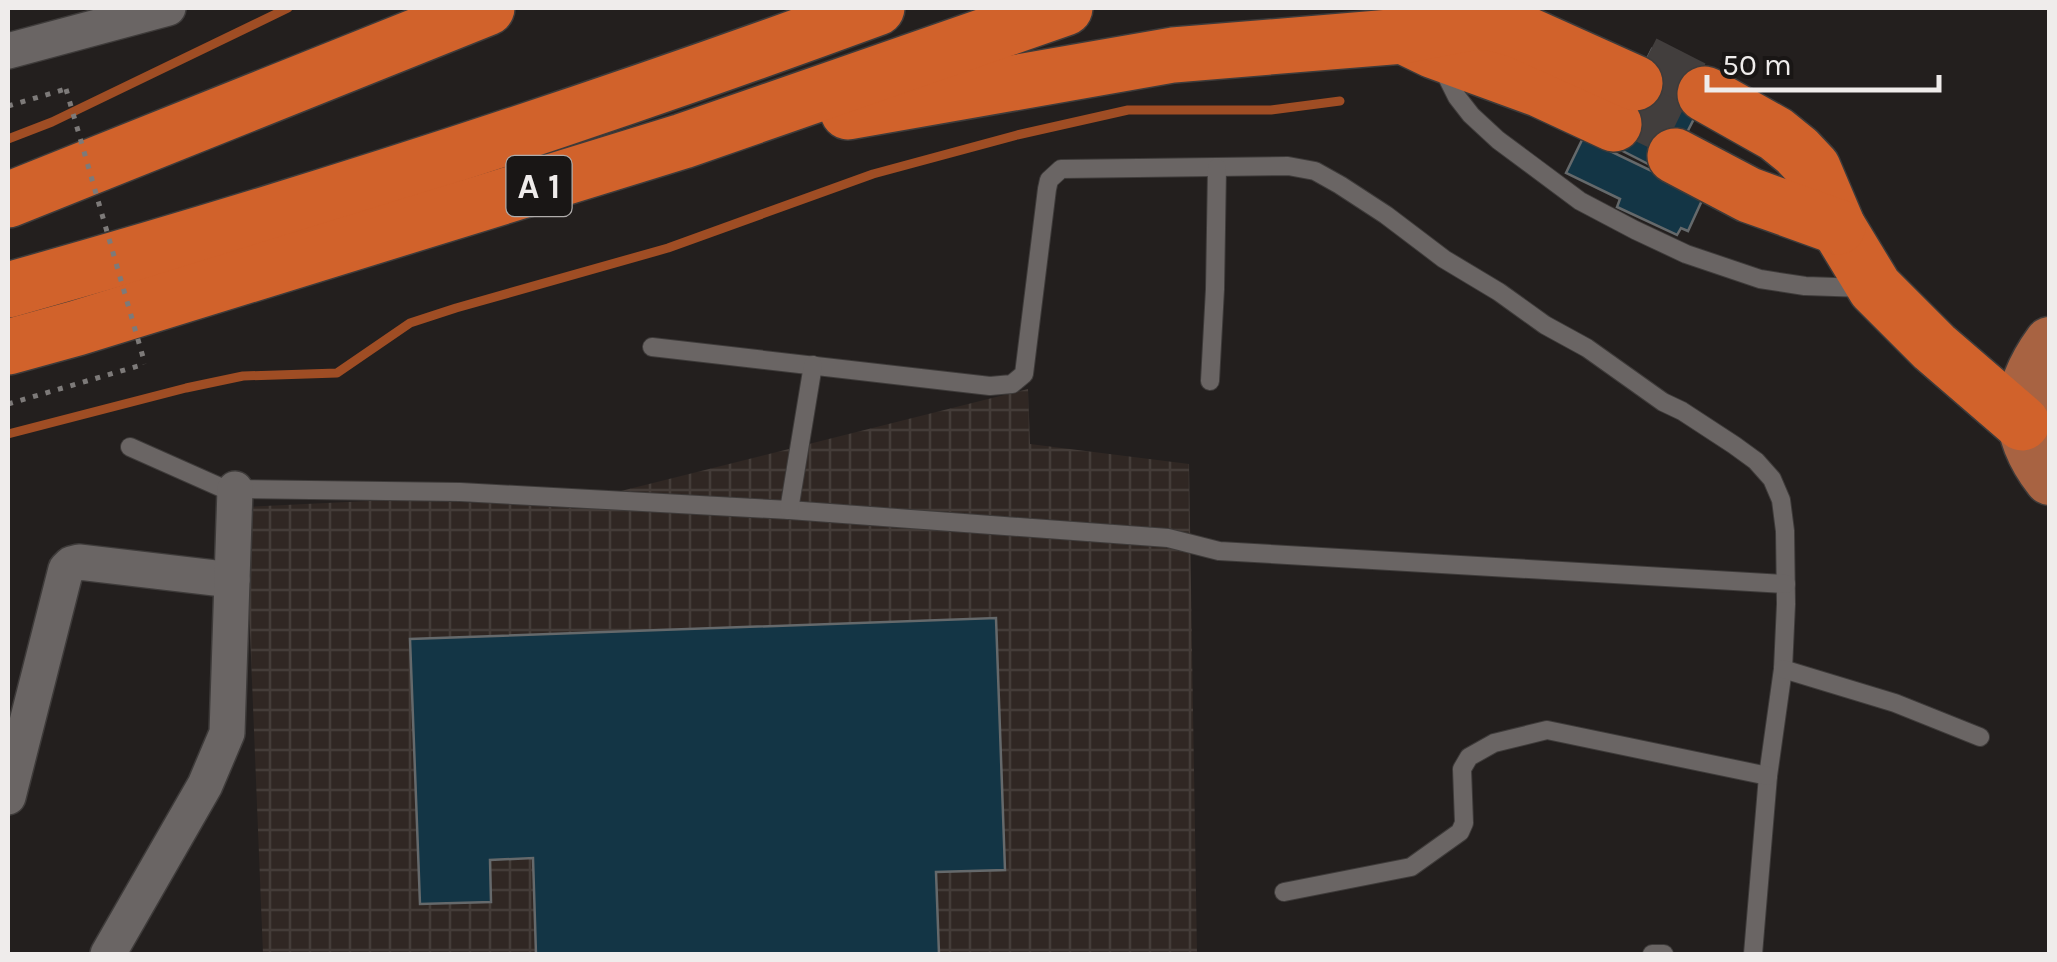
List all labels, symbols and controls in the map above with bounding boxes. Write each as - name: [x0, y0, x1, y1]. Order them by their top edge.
- scale bar: [1707, 30, 1940, 92]
- text: 50 m: [1722, 47, 1792, 83]
- road number: A 1: [506, 156, 572, 216]

